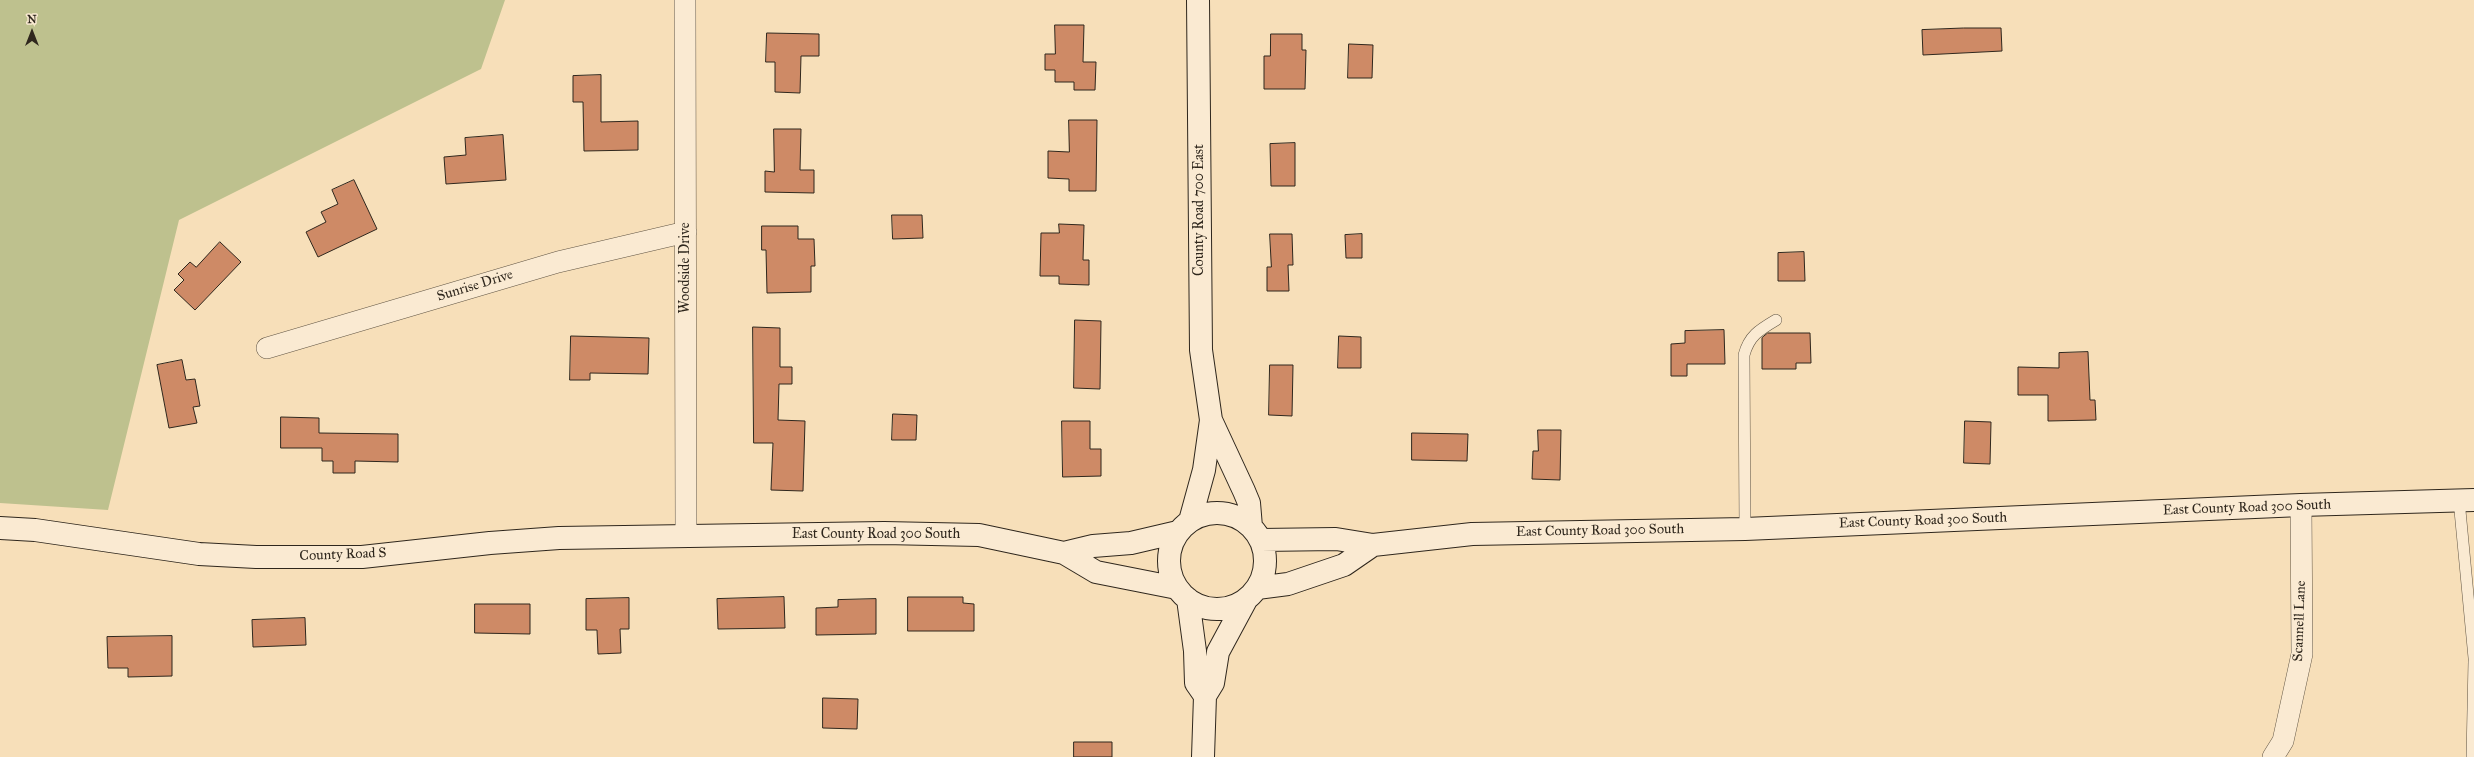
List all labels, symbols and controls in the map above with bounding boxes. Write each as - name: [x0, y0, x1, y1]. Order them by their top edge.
- north arrow: [12, 12, 52, 52]
- text: N: [27, 13, 37, 26]
- street label: County Road 700 East: [1192, 144, 1208, 276]
- street label: Woodside Drive: [678, 222, 694, 314]
- street label: Sunrise Drive: [435, 266, 515, 306]
- street label: East County Road 300 South: [2163, 497, 2331, 519]
- street label: East County Road 300 South: [1839, 510, 2007, 532]
- street label: East County Road 300 South: [1516, 521, 1684, 541]
- street label: East County Road 300 South: [792, 527, 960, 543]
- street label: County Road S: [299, 545, 387, 565]
- street label: Scannell Lane: [2290, 580, 2310, 662]

